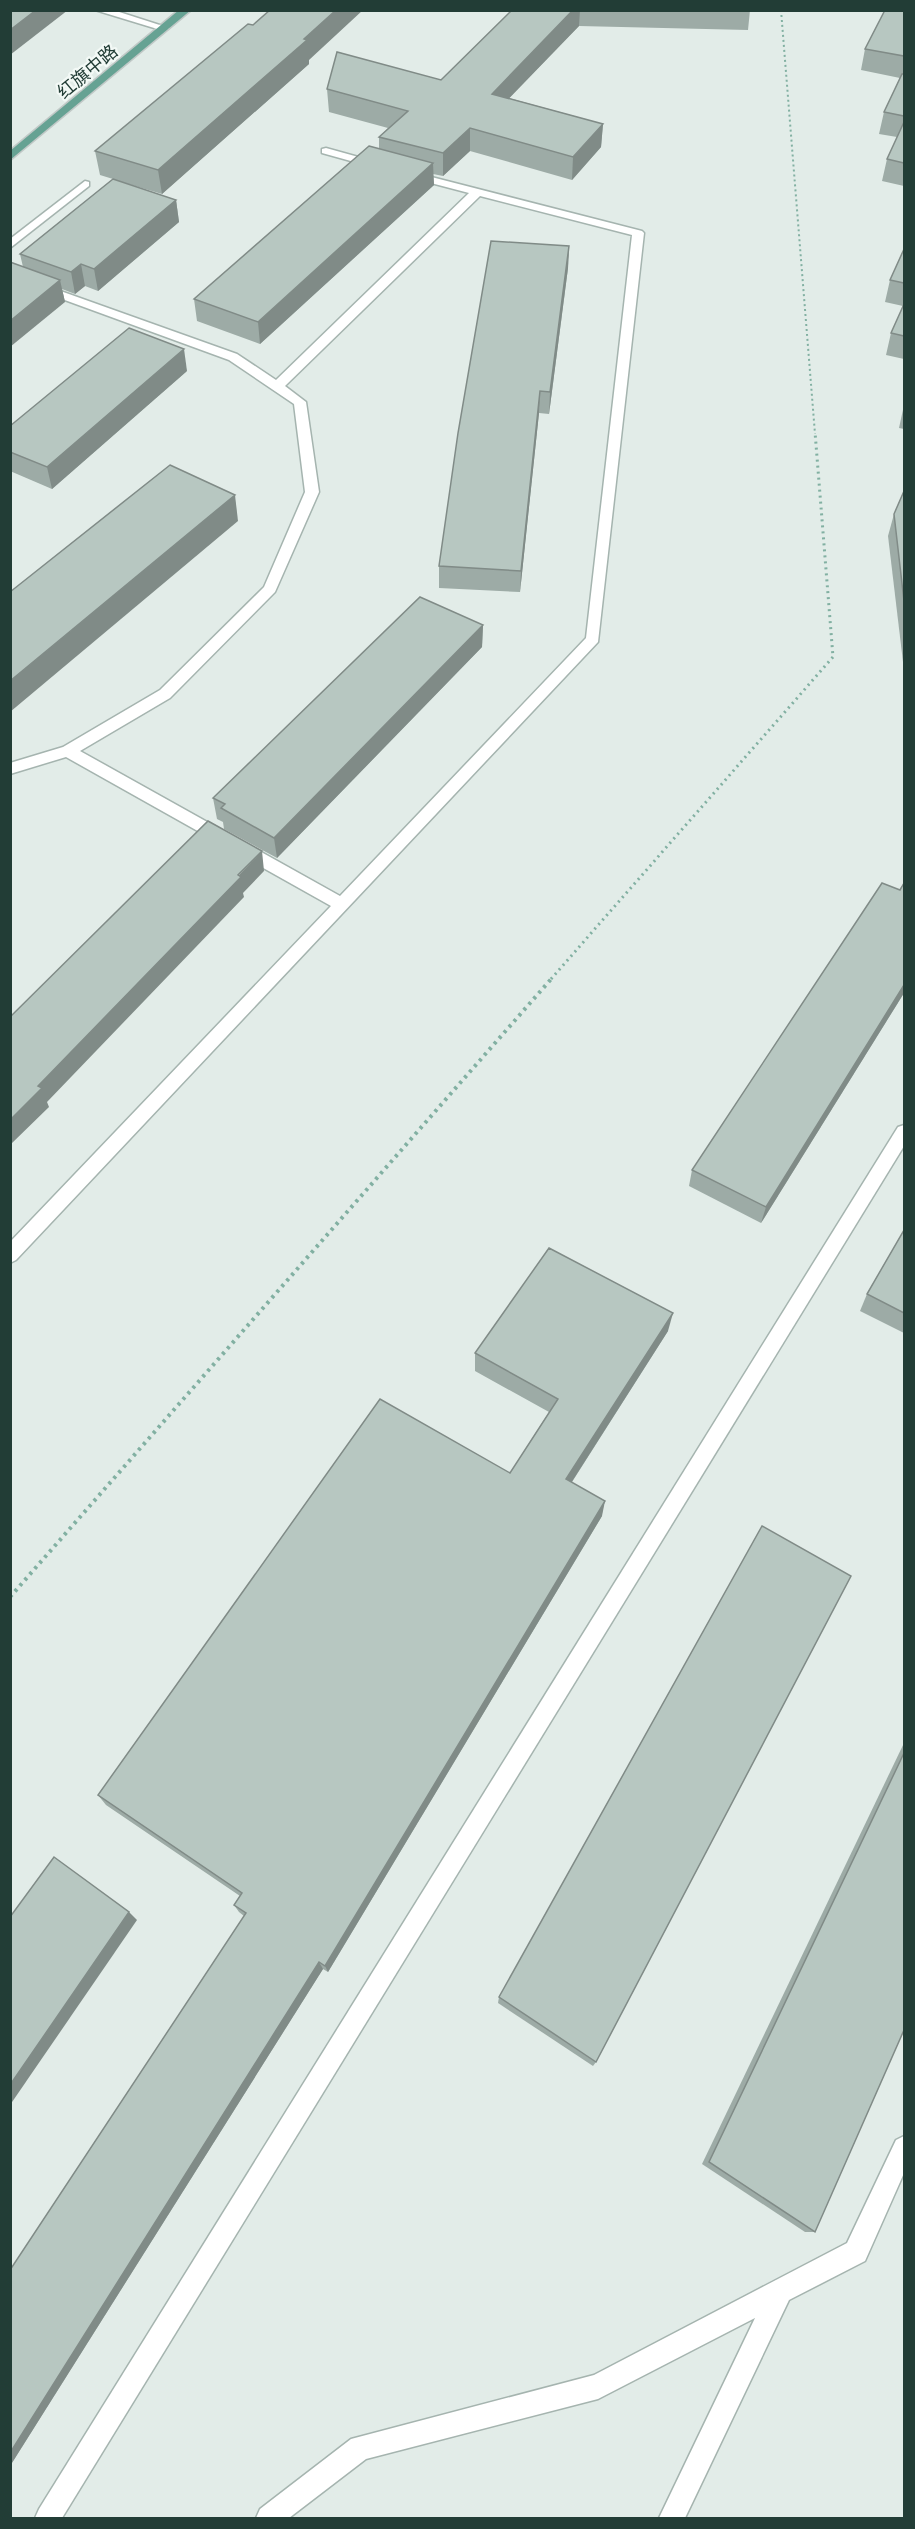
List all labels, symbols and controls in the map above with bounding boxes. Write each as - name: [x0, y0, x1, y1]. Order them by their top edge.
- street label: 红旗中路: [52, 39, 122, 103]

